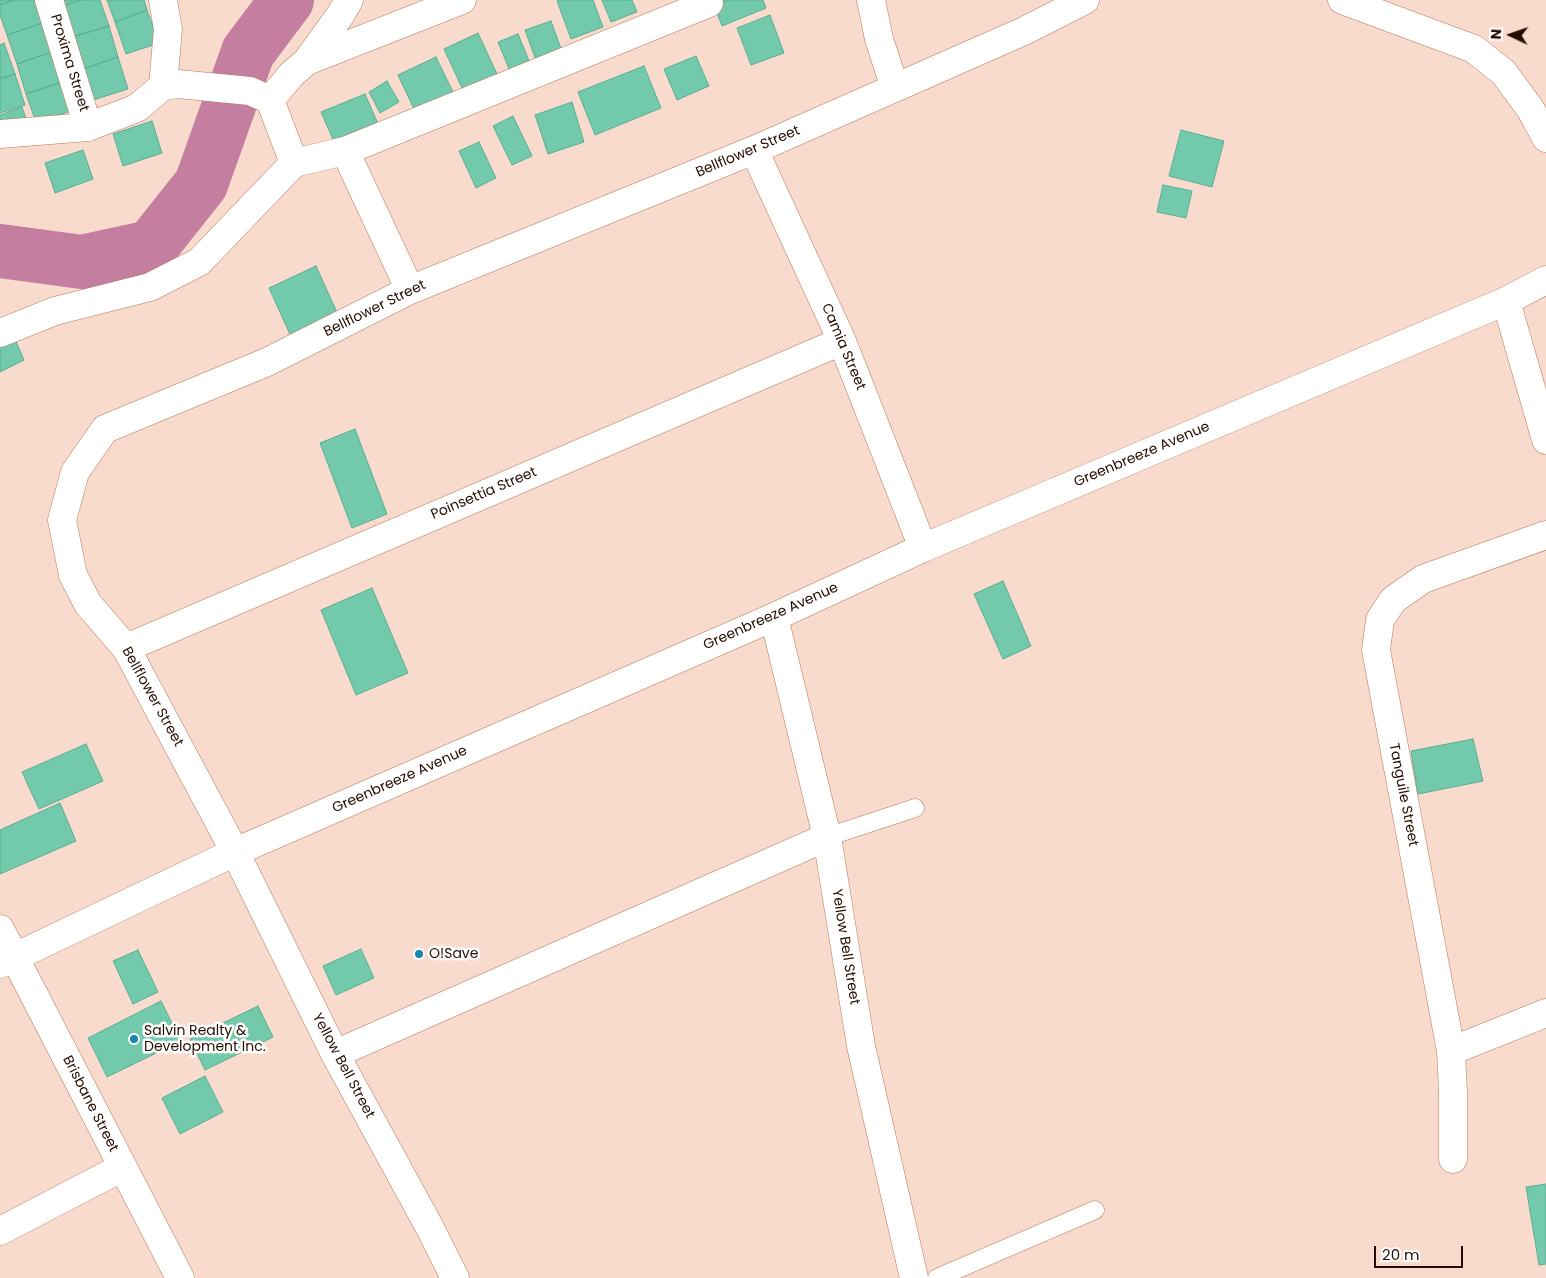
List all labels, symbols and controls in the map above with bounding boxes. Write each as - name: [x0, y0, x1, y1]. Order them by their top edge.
- north arrow: [1486, 10, 1536, 60]
- street label: Proxima Street: [46, 12, 92, 114]
- text: N: [1486, 28, 1506, 40]
- street label: Bellflower Street: [694, 123, 802, 181]
- street label: Bellflower Street: [321, 277, 429, 341]
- street label: Camia Street: [817, 301, 869, 393]
- street label: Greenbreeze Avenue: [1072, 419, 1212, 491]
- street label: Poinsettia Street: [429, 464, 539, 524]
- street label: Greenbreeze Avenue: [701, 580, 841, 654]
- street label: Bellflower Street: [118, 644, 186, 750]
- street label: Tanguile Street: [1385, 742, 1421, 848]
- street label: Greenbreeze Avenue: [330, 743, 470, 817]
- street label: Yellow Bell Street: [828, 888, 862, 1006]
- place label: O!Save: [429, 946, 478, 962]
- marker: O!Save: [413, 948, 425, 960]
- street label: Yellow Bell Street: [308, 1010, 378, 1122]
- place label: Salvin Realty & Development Inc.: [144, 1023, 266, 1056]
- marker: Salvin Realty & Development Inc.: [128, 1033, 140, 1045]
- street label: Brisbane Street: [58, 1053, 122, 1155]
- scale bar: [1376, 1236, 1465, 1268]
- text: 20 m: [1382, 1244, 1420, 1265]

